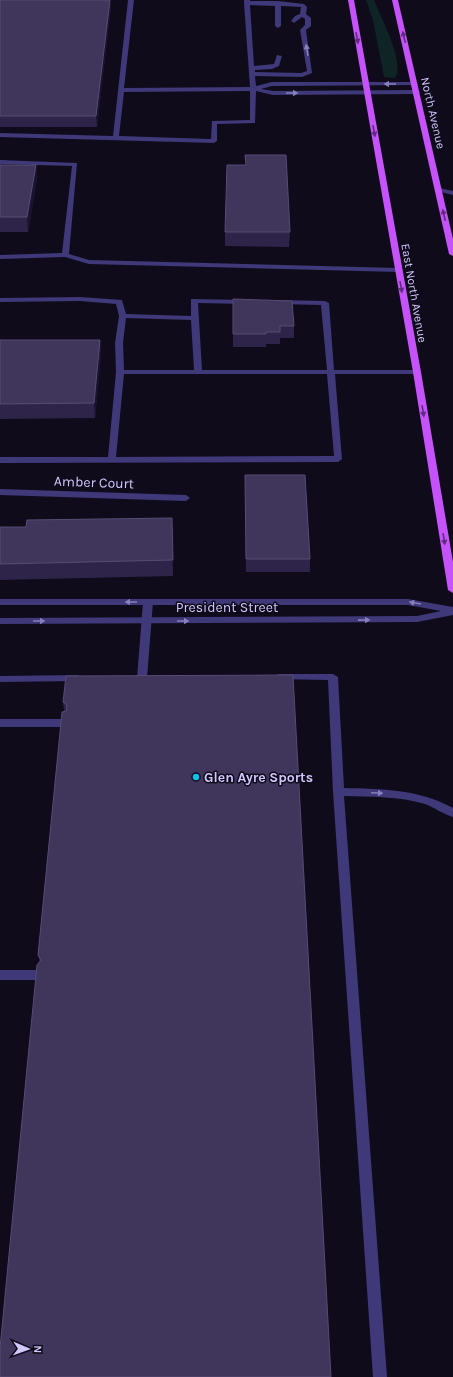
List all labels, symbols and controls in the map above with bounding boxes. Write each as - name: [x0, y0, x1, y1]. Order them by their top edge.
- one-way arrow: [401, 31, 407, 43]
- one-way arrow: [355, 32, 361, 45]
- one-way arrow: [303, 44, 309, 56]
- street label: North Avenue: [418, 76, 448, 150]
- one-way arrow: [383, 81, 396, 87]
- one-way arrow: [286, 90, 299, 96]
- one-way arrow: [371, 125, 377, 137]
- one-way arrow: [441, 209, 447, 221]
- street label: East North Avenue: [398, 242, 430, 344]
- one-way arrow: [398, 281, 404, 293]
- one-way arrow: [420, 405, 426, 417]
- street label: Amber Court: [54, 473, 134, 492]
- one-way arrow: [442, 533, 448, 545]
- one-way arrow: [124, 599, 137, 605]
- street label: President Street: [176, 599, 278, 616]
- one-way arrow: [409, 600, 421, 606]
- one-way arrow: [358, 617, 371, 623]
- one-way arrow: [33, 618, 46, 624]
- one-way arrow: [177, 618, 190, 624]
- place label: Glen Ayre Sports: [204, 769, 313, 786]
- marker: Glen Ayre Sports: [191, 772, 201, 782]
- one-way arrow: [371, 790, 384, 796]
- north arrow: [8, 1329, 48, 1369]
- text: N: [31, 1345, 44, 1354]

